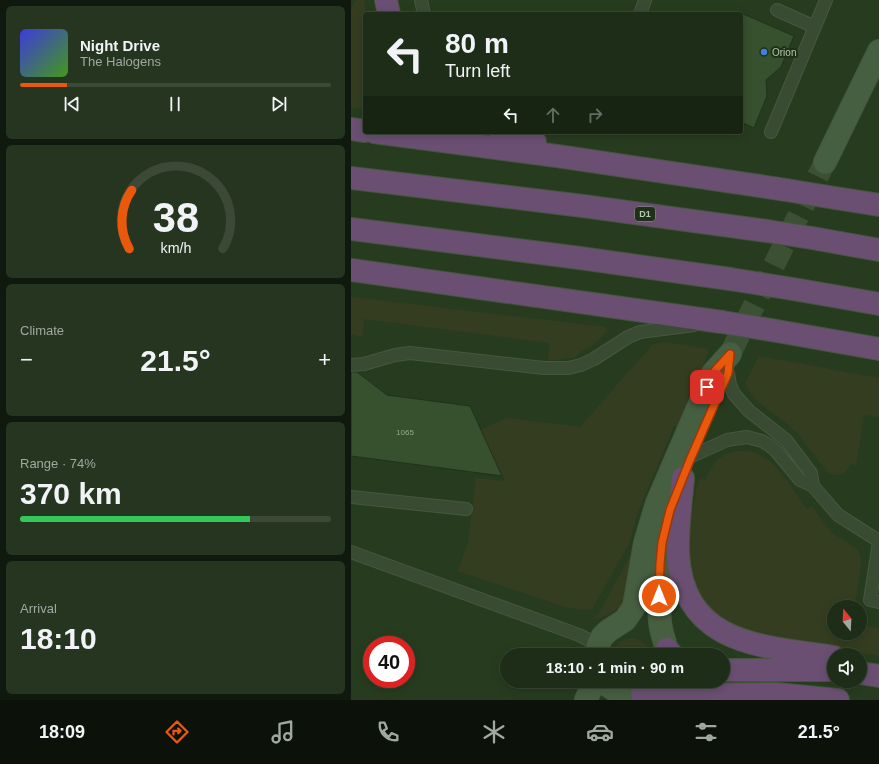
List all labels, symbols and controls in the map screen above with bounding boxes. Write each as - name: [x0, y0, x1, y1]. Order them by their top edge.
- icon: left: [379, 28, 431, 80]
- text: 80 m: [445, 28, 509, 59]
- text: Night Drive: [80, 37, 160, 54]
- marker: Orion: [759, 47, 769, 57]
- place label: Orion: [772, 47, 796, 58]
- text: The Halogens: [80, 54, 161, 69]
- text: Turn left: [445, 61, 510, 81]
- icon: previous: [61, 93, 83, 115]
- icon: pause: [164, 93, 186, 115]
- icon: next: [268, 93, 290, 115]
- icon: left: [500, 104, 522, 126]
- icon: ahead: [542, 104, 564, 126]
- icon: right: [584, 104, 606, 126]
- text: 38: [152, 194, 199, 241]
- road number: D1: [635, 207, 655, 221]
- text: km/h: [160, 240, 191, 256]
- text: Climate: [20, 323, 64, 338]
- text: 21.5°: [140, 344, 211, 377]
- text: −: [20, 347, 33, 372]
- text: +: [318, 347, 331, 372]
- pin: [690, 370, 724, 404]
- icon: arrive: [696, 376, 718, 398]
- house number: 1065: [396, 428, 414, 437]
- text: Range · 74%: [20, 456, 96, 471]
- text: 370 km: [20, 477, 122, 510]
- position arrow: [638, 575, 680, 617]
- north arrow: [827, 600, 867, 640]
- map controls: [827, 600, 867, 688]
- text: Arrival: [20, 601, 57, 616]
- text: 18:10: [20, 622, 97, 655]
- speed limit sign: 40: [363, 636, 415, 688]
- button: sound: [827, 648, 867, 688]
- text: 18:10 · 1 min · 90 m: [546, 659, 684, 676]
- icon: directions: [163, 718, 191, 746]
- icon: music: [269, 718, 297, 746]
- icon: phone: [374, 718, 402, 746]
- icon: climate: [480, 718, 508, 746]
- icon: car: [586, 718, 614, 746]
- icon: filters: [692, 718, 720, 746]
- text: 18:09: [39, 722, 85, 742]
- text: 21.5°: [798, 722, 840, 742]

